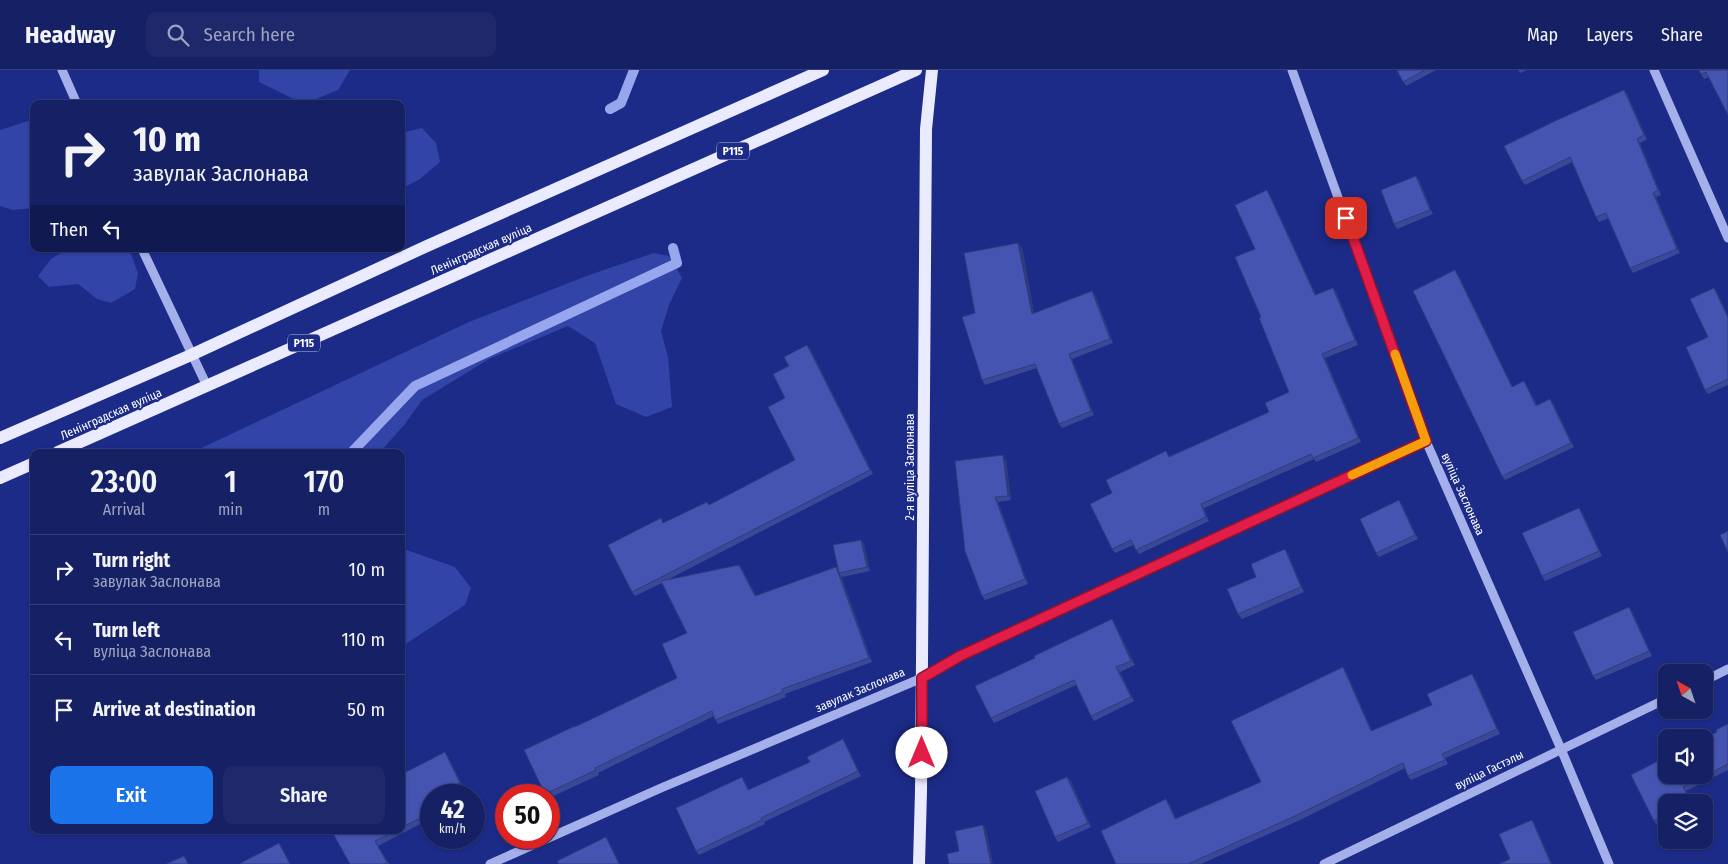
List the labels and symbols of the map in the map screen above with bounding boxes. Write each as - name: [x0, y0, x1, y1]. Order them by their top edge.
- road number: Р115: [717, 142, 749, 160]
- pin: [1325, 197, 1367, 239]
- street label: Ленінградская вуліца: [428, 220, 534, 278]
- road number: Р115: [288, 334, 320, 352]
- street label: Ленінградская вуліца: [58, 385, 164, 443]
- street label: 2-я вуліца Заслонава: [903, 413, 917, 520]
- street label: вуліца Заслонава: [1439, 451, 1487, 537]
- north arrow: [1658, 664, 1712, 719]
- street label: завулак Заслонава: [813, 665, 907, 715]
- position arrow: [895, 726, 947, 778]
- street label: вуліца Гастэлы: [1452, 747, 1526, 793]
- speed limit sign: 50: [495, 784, 560, 849]

